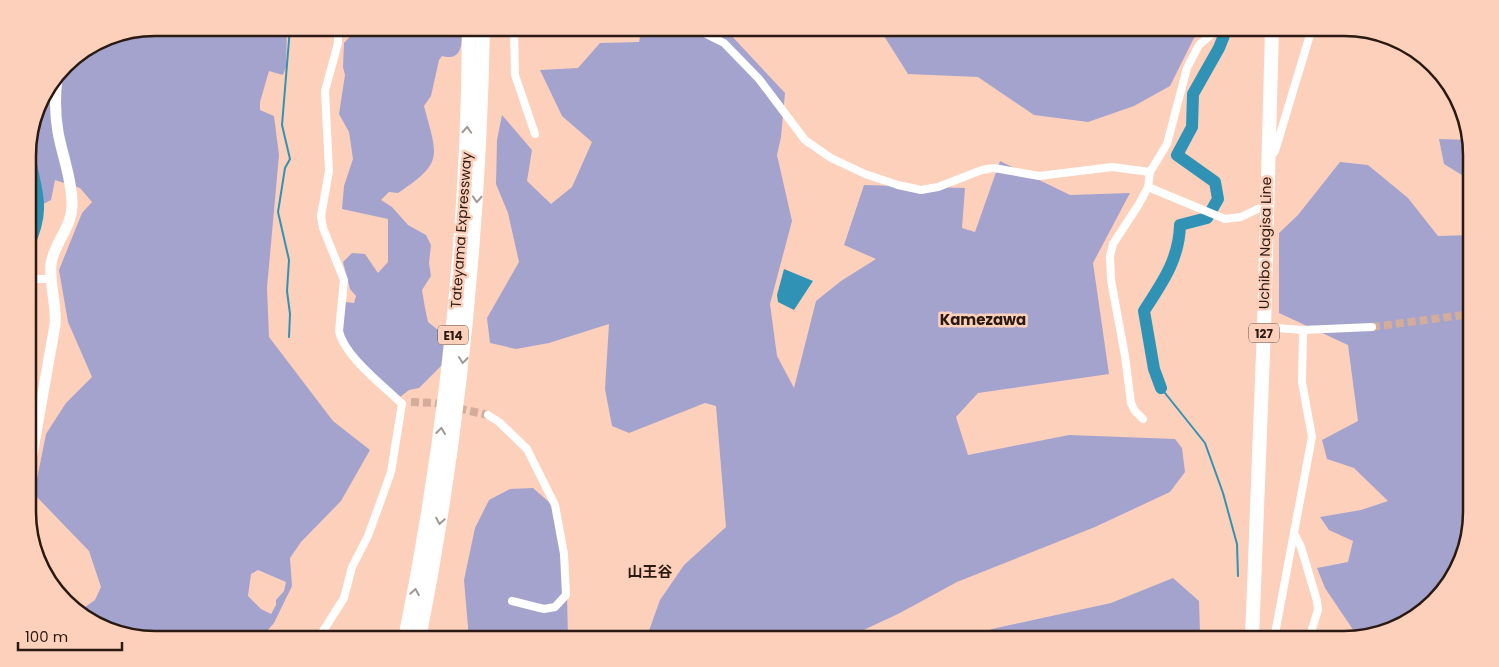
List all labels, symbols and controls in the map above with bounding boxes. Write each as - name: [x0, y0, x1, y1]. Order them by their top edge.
- one-way arrow: [462, 126, 473, 134]
- street label: Tateyama Expressway: [446, 151, 476, 309]
- street label: Uchibo Nagisa Line: [1254, 176, 1276, 309]
- one-way arrow: [471, 195, 482, 203]
- district label: Kamezawa: [940, 309, 1026, 330]
- road number: 127: [1249, 323, 1279, 342]
- road number: E14: [438, 326, 468, 344]
- one-way arrow: [458, 357, 469, 365]
- one-way arrow: [435, 427, 446, 435]
- one-way arrow: [435, 518, 446, 526]
- district label: 山王谷: [627, 561, 673, 582]
- one-way arrow: [409, 587, 419, 596]
- scale bar: [18, 620, 121, 652]
- text: 100 m: [25, 626, 68, 647]

